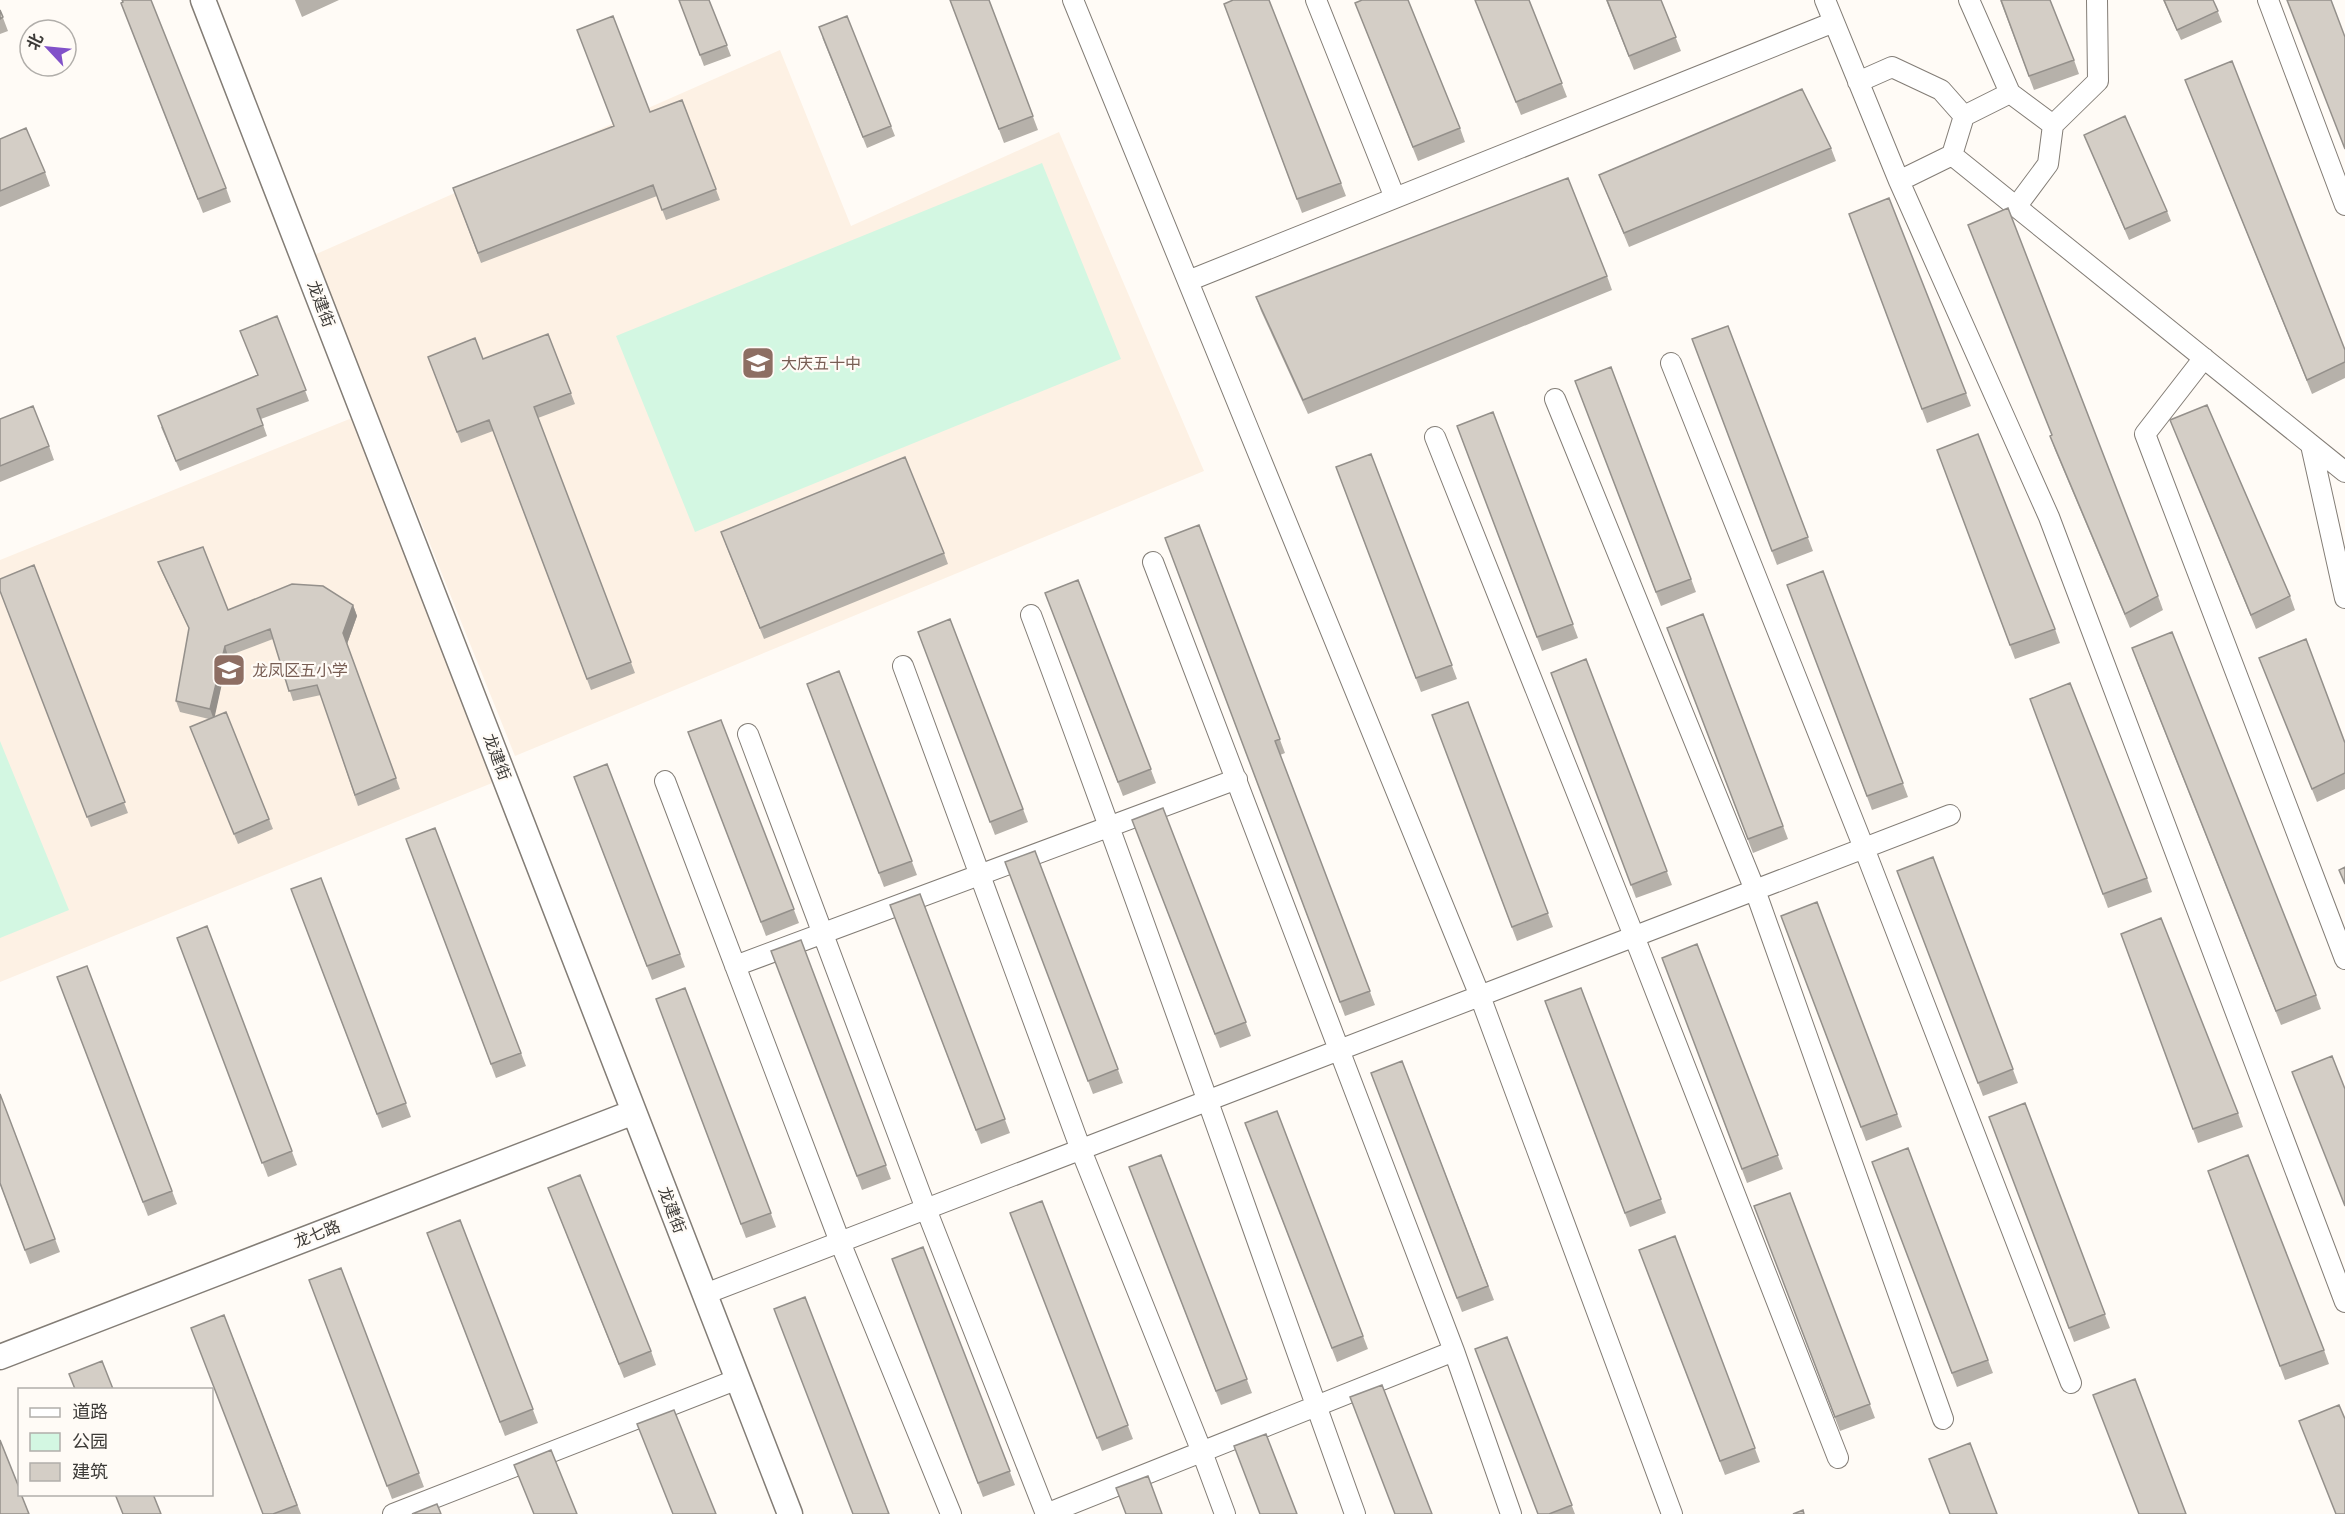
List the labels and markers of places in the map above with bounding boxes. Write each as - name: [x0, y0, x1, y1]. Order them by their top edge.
- school or university icon: 大庆五十中: [740, 345, 776, 381]
- place label: 大庆五十中: [781, 353, 861, 374]
- school or university icon: 龙凤区五小学: [211, 652, 247, 688]
- place label: 龙凤区五小学: [252, 660, 348, 681]

